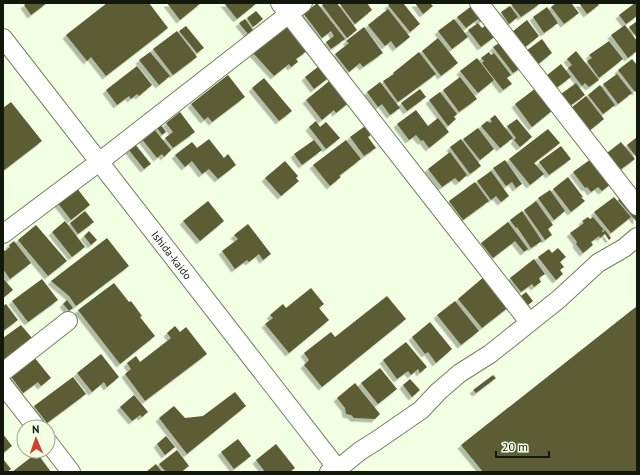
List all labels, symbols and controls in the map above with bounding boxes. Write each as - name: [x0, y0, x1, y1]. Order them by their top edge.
- street label: Ishida-kaido: [148, 228, 195, 282]
- north arrow: [16, 419, 56, 459]
- text: N: [32, 422, 40, 436]
- scale bar: [496, 433, 549, 459]
- text: 20 m: [502, 439, 528, 454]

